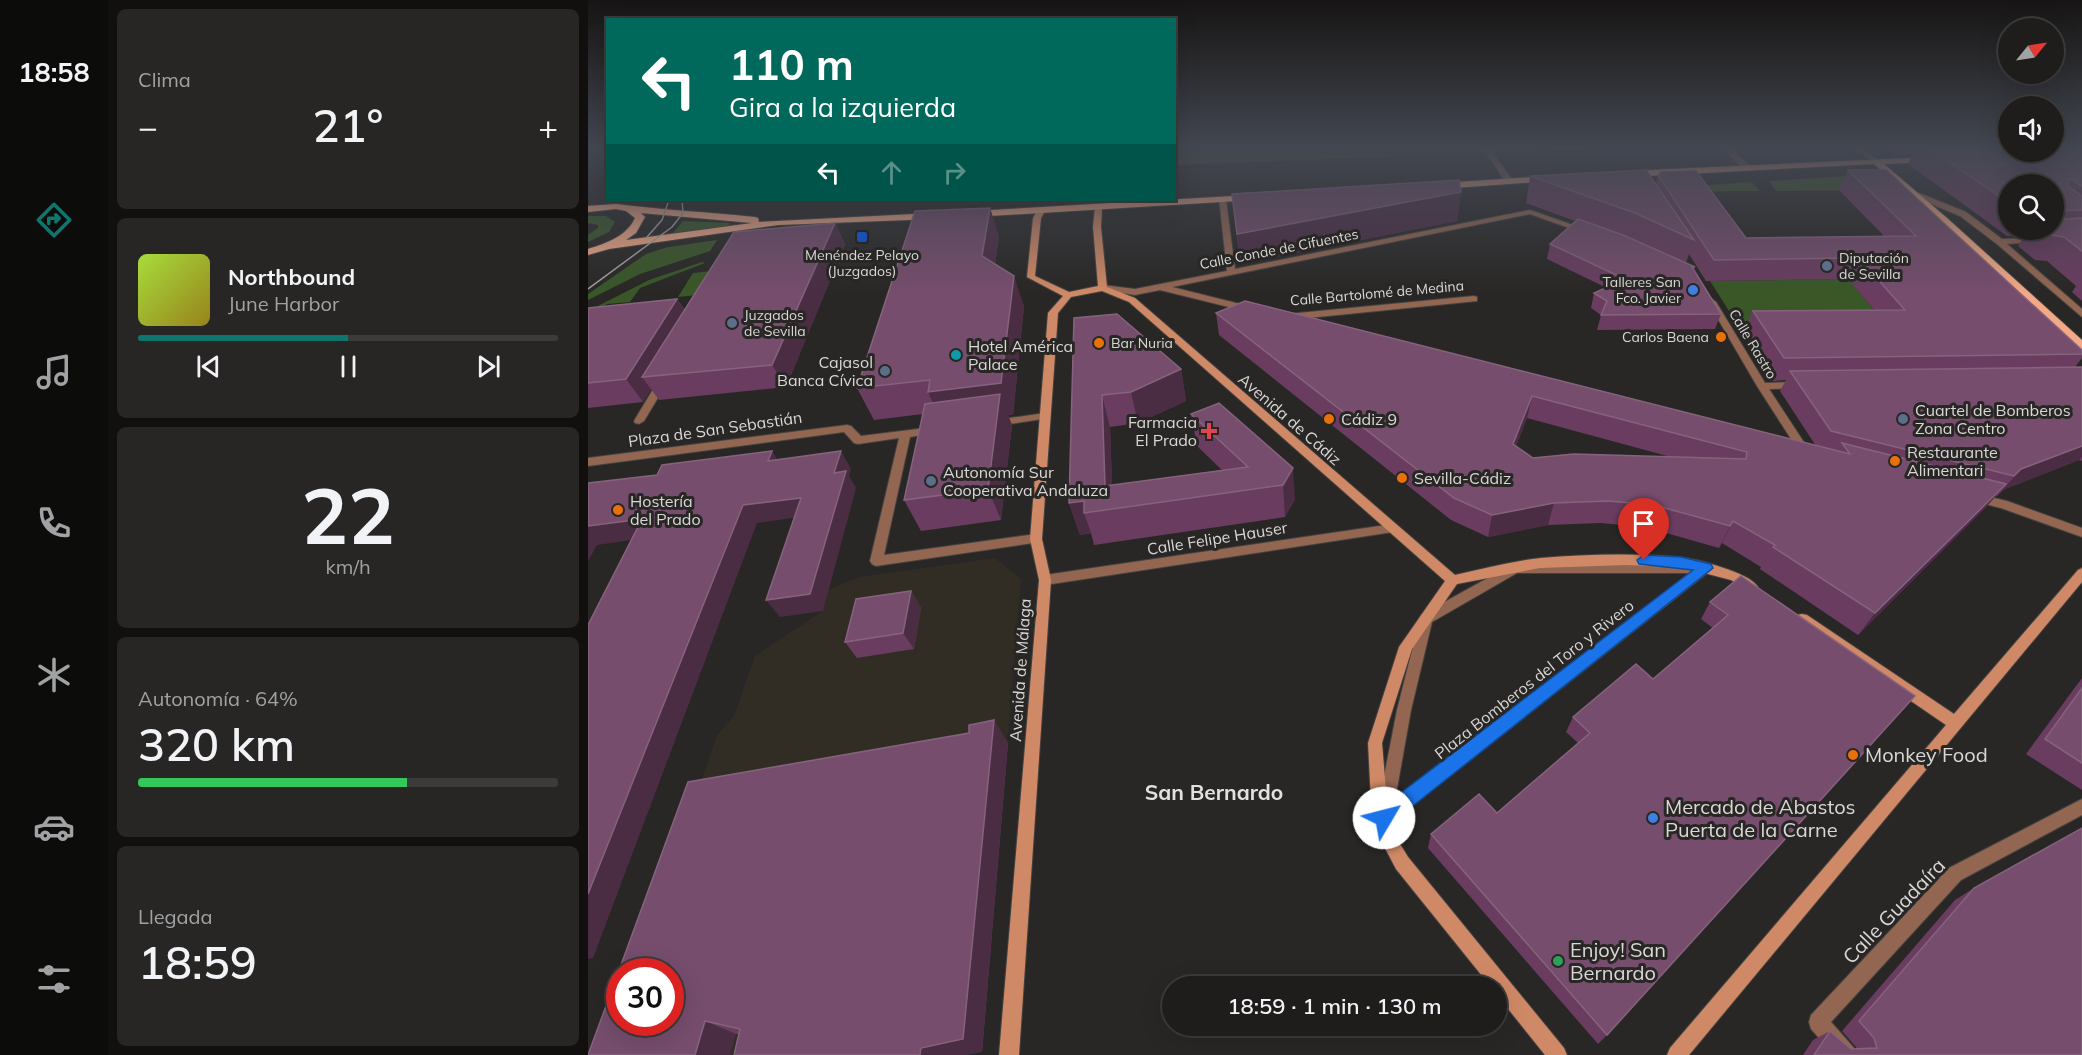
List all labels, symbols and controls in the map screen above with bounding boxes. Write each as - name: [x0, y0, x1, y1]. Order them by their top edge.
- north arrow: [1998, 18, 2064, 84]
- map controls: [1998, 18, 2064, 240]
- text: 110 m: [729, 38, 854, 91]
- icon: left: [630, 42, 708, 120]
- text: 18:58: [18, 55, 90, 89]
- text: Clima: [138, 67, 191, 92]
- text: Gira a la izquierda: [729, 90, 956, 124]
- button: sound: [1998, 96, 2064, 162]
- text: 21°: [313, 97, 383, 153]
- text: −: [138, 106, 158, 147]
- text: +: [538, 106, 558, 147]
- icon: left: [812, 156, 845, 189]
- icon: ahead: [875, 156, 908, 189]
- icon: right: [938, 156, 971, 189]
- button: search: [1998, 174, 2064, 240]
- icon: directions: [33, 199, 75, 241]
- street label: Calle Conde de Cifuentes: [1198, 225, 1360, 273]
- marker: Menéndez Pelayo (Juzgados): [855, 230, 869, 244]
- place label: Menéndez Pelayo (Juzgados): [805, 246, 919, 280]
- place label: Diputación de Sevilla: [1839, 249, 1909, 283]
- marker: Diputación de Sevilla: [1820, 259, 1834, 273]
- text: Northbound: [228, 263, 355, 291]
- place label: Talleres San Fco. Javier: [1602, 273, 1682, 307]
- street label: Calle Bartolomé de Medina: [1289, 276, 1465, 310]
- marker: Talleres San Fco. Javier: [1686, 283, 1700, 297]
- text: June Harbor: [228, 291, 339, 316]
- place label: Juzgados de Sevilla: [744, 306, 806, 340]
- street label: Calle Rastro: [1725, 306, 1781, 382]
- marker: Juzgados de Sevilla: [725, 316, 739, 330]
- place label: Carlos Baena: [1622, 328, 1709, 346]
- marker: Carlos Baena: [1714, 330, 1728, 344]
- place label: Bar Nuria: [1111, 334, 1173, 352]
- place label: Hotel América Palace: [968, 336, 1073, 374]
- marker: Bar Nuria: [1092, 336, 1106, 350]
- marker: Hotel América Palace: [949, 348, 963, 362]
- icon: previous: [192, 350, 225, 383]
- icon: pause: [332, 350, 365, 383]
- icon: next: [472, 350, 505, 383]
- icon: music: [33, 351, 75, 393]
- place label: Cajasol Banca Cívica: [777, 352, 873, 390]
- marker: Cajasol Banca Cívica: [878, 364, 892, 378]
- street label: Avenida de Cádiz: [1234, 369, 1346, 469]
- place label: Cuartel de Bomberos Zona Centro: [1915, 400, 2071, 438]
- street label: Plaza de San Sebastián: [627, 407, 803, 451]
- place label: Cádiz 9: [1341, 409, 1397, 429]
- place label: Farmacia El Prado: [1128, 412, 1197, 450]
- marker: Cádiz 9: [1322, 412, 1336, 426]
- marker: Cuartel de Bomberos Zona Centro: [1896, 412, 1910, 426]
- marker: Farmacia El Prado: [1202, 424, 1216, 438]
- place label: Restaurante Alimentari: [1907, 442, 1998, 480]
- marker: Restaurante Alimentari: [1888, 454, 1902, 468]
- place label: Autonomía Sur Cooperativa Andaluza: [943, 462, 1108, 500]
- text: 22: [301, 466, 395, 564]
- place label: Sevilla-Cádiz: [1414, 468, 1511, 488]
- marker: Sevilla-Cádiz: [1395, 471, 1409, 485]
- marker: Autonomía Sur Cooperativa Andaluza: [924, 474, 938, 488]
- place label: Hostería del Prado: [630, 491, 701, 529]
- pin: [1618, 498, 1669, 560]
- icon: phone: [33, 502, 75, 544]
- marker: Hostería del Prado: [611, 503, 625, 517]
- icon: arrive: [1627, 507, 1660, 540]
- street label: Calle Felipe Hauser: [1145, 517, 1289, 559]
- text: km/h: [325, 554, 371, 579]
- street label: Plaza Bomberos del Toro y Rivero: [1430, 595, 1638, 763]
- street label: Avenida de Málaga: [1005, 598, 1035, 742]
- icon: climate: [33, 654, 75, 696]
- text: Autonomía · 64%: [138, 686, 298, 711]
- text: 320 km: [138, 716, 295, 772]
- place label: Monkey Food: [1865, 742, 1988, 767]
- marker: Monkey Food: [1846, 748, 1860, 762]
- district label: San Bernardo: [1145, 779, 1283, 805]
- position arrow: [1352, 786, 1416, 850]
- place label: Mercado de Abastos Puerta de la Carne: [1665, 794, 1856, 842]
- icon: car: [33, 806, 75, 848]
- marker: Mercado de Abastos Puerta de la Carne: [1646, 811, 1660, 825]
- street label: Calle Guadaíra: [1837, 853, 1950, 969]
- text: Llegada: [138, 904, 213, 929]
- text: 18:59: [138, 934, 257, 990]
- place label: Enjoy! San Bernardo: [1570, 937, 1666, 985]
- marker: Enjoy! San Bernardo: [1551, 954, 1565, 968]
- icon: filters: [33, 958, 75, 1000]
- speed limit sign: 30: [606, 958, 684, 1036]
- text: 18:59 · 1 min · 130 m: [1227, 992, 1442, 1020]

